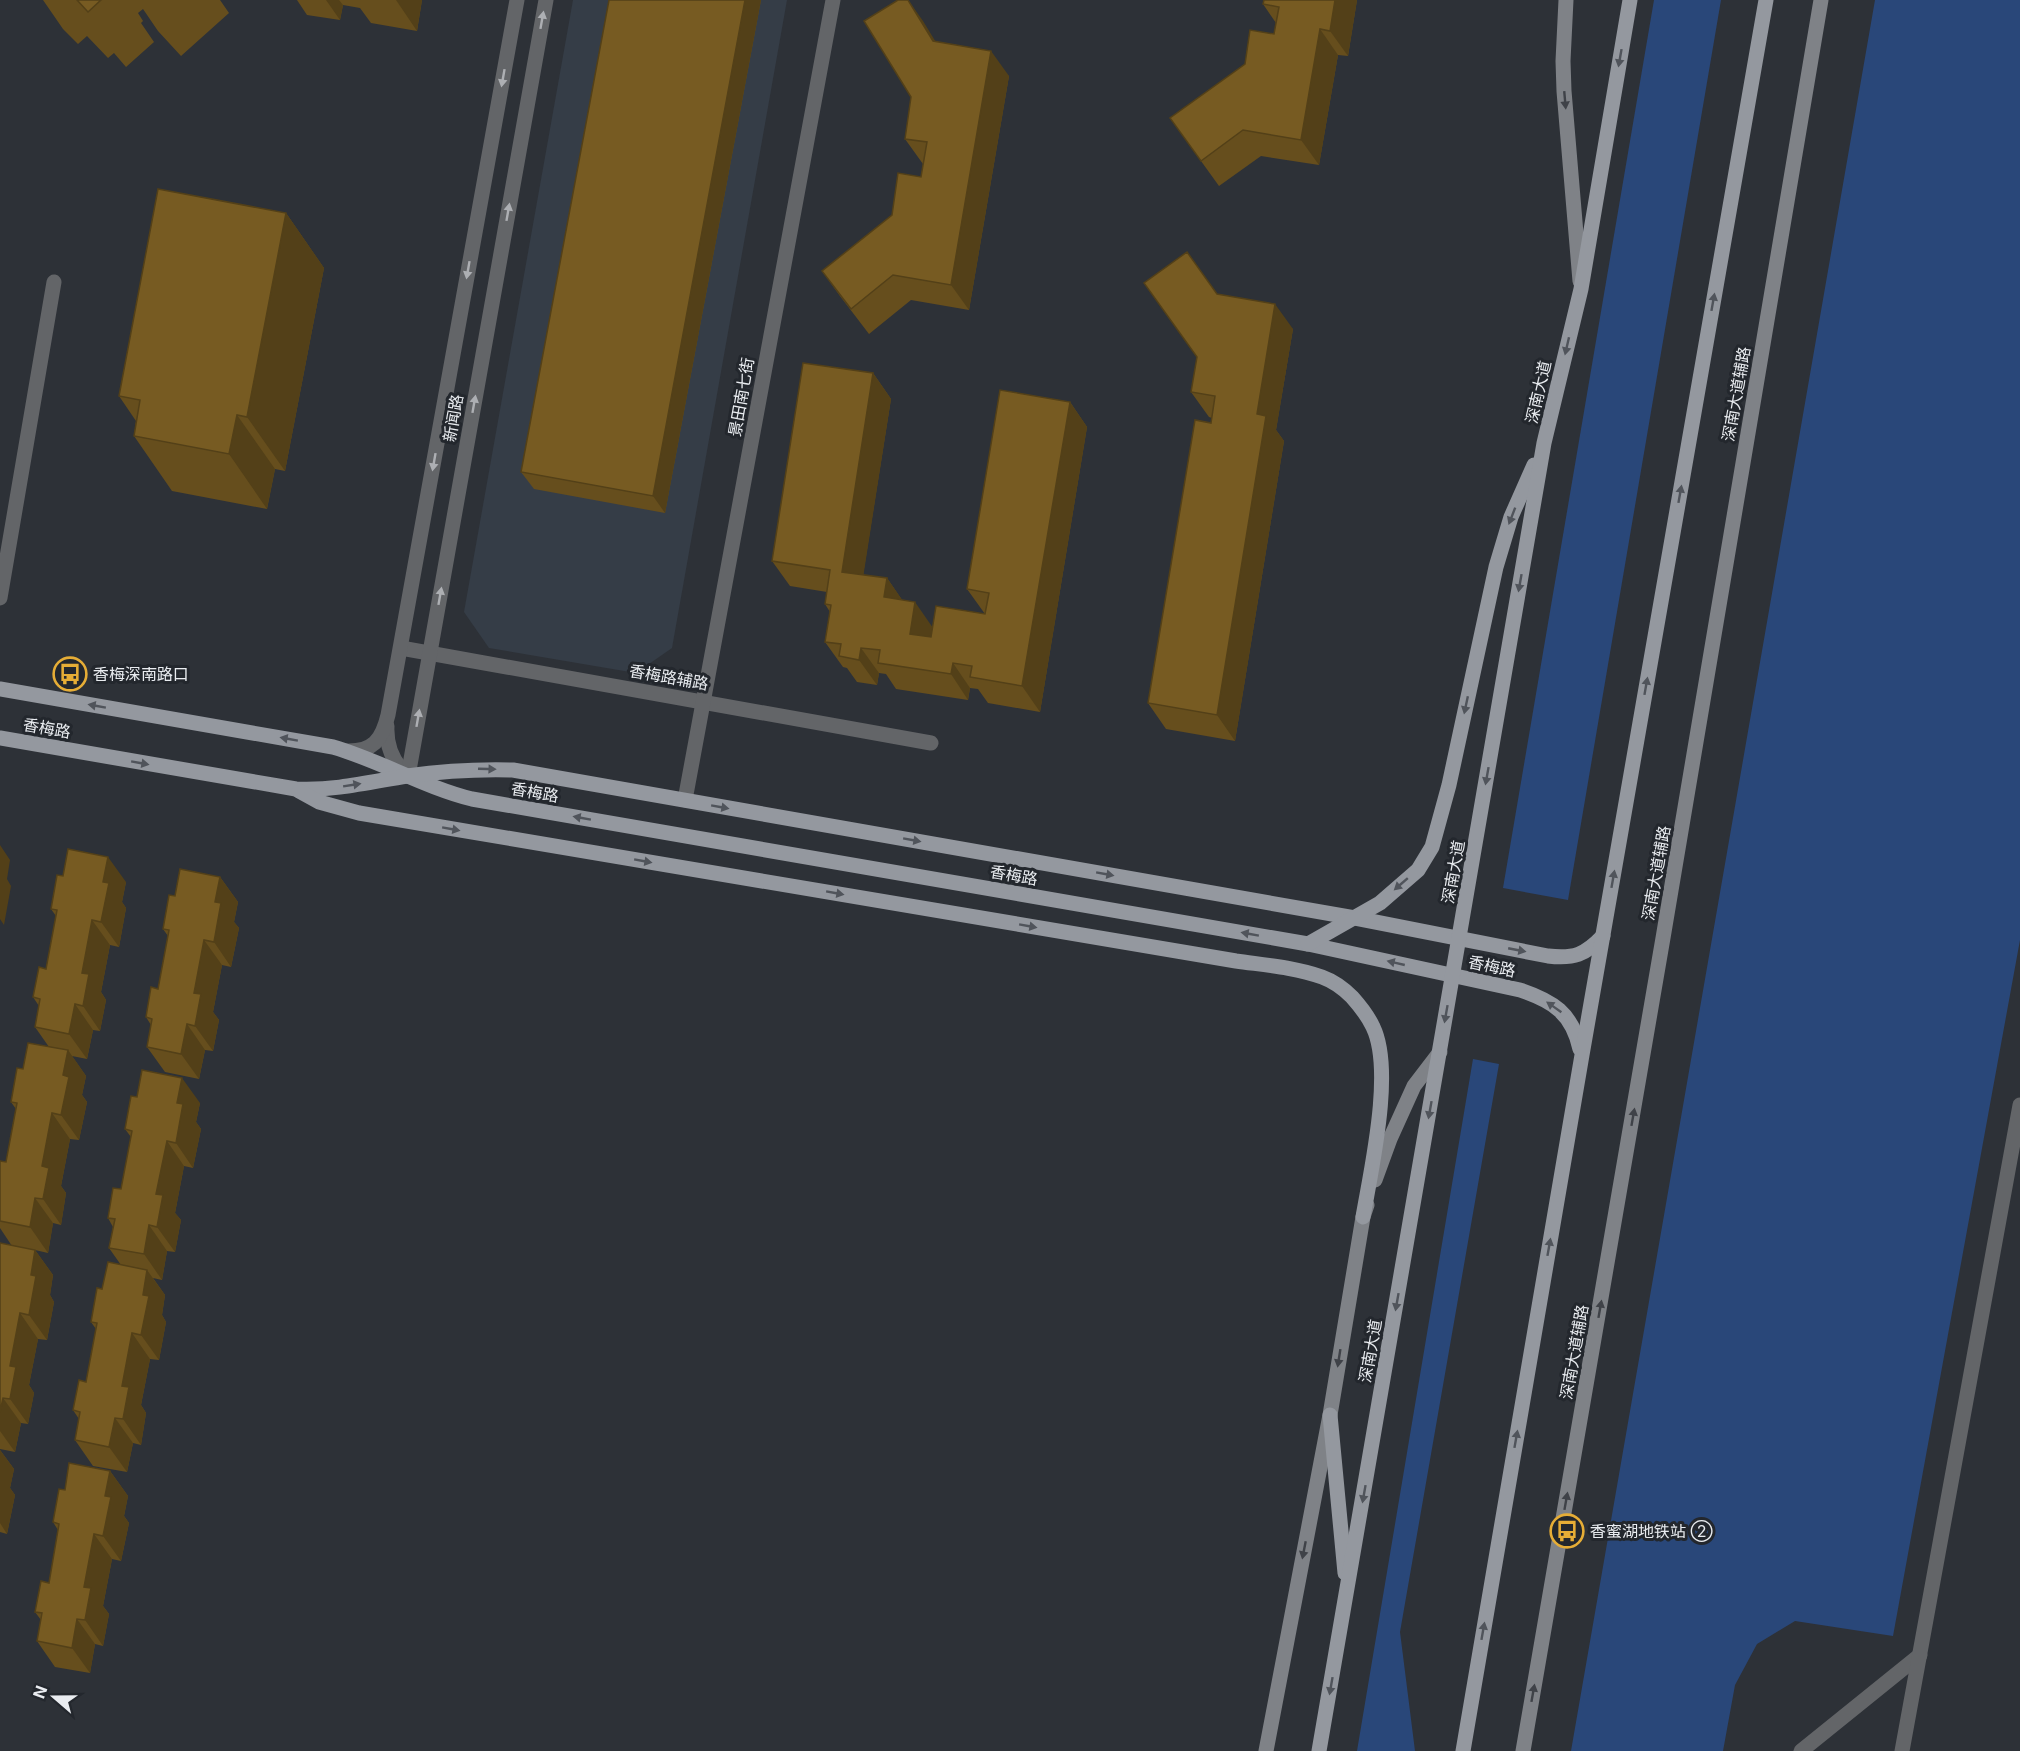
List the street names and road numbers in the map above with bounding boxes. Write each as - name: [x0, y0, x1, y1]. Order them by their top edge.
- street label: 深南大道辅路: [1718, 345, 1754, 443]
- street label: 景田南七街: [724, 356, 758, 438]
- street label: 深南大道: [1521, 359, 1555, 425]
- street label: 新闻路: [439, 393, 467, 443]
- street label: 香梅路辅路: [628, 660, 710, 694]
- street label: 香梅路: [22, 714, 72, 742]
- street label: 香梅路: [510, 778, 560, 806]
- street label: 深南大道辅路: [1638, 824, 1674, 922]
- street label: 深南大道: [1438, 839, 1468, 905]
- street label: 香梅路: [989, 861, 1039, 889]
- street label: 香梅路: [1466, 951, 1518, 981]
- street label: 深南大道辅路: [1556, 1303, 1592, 1401]
- street label: 深南大道: [1355, 1318, 1385, 1384]

